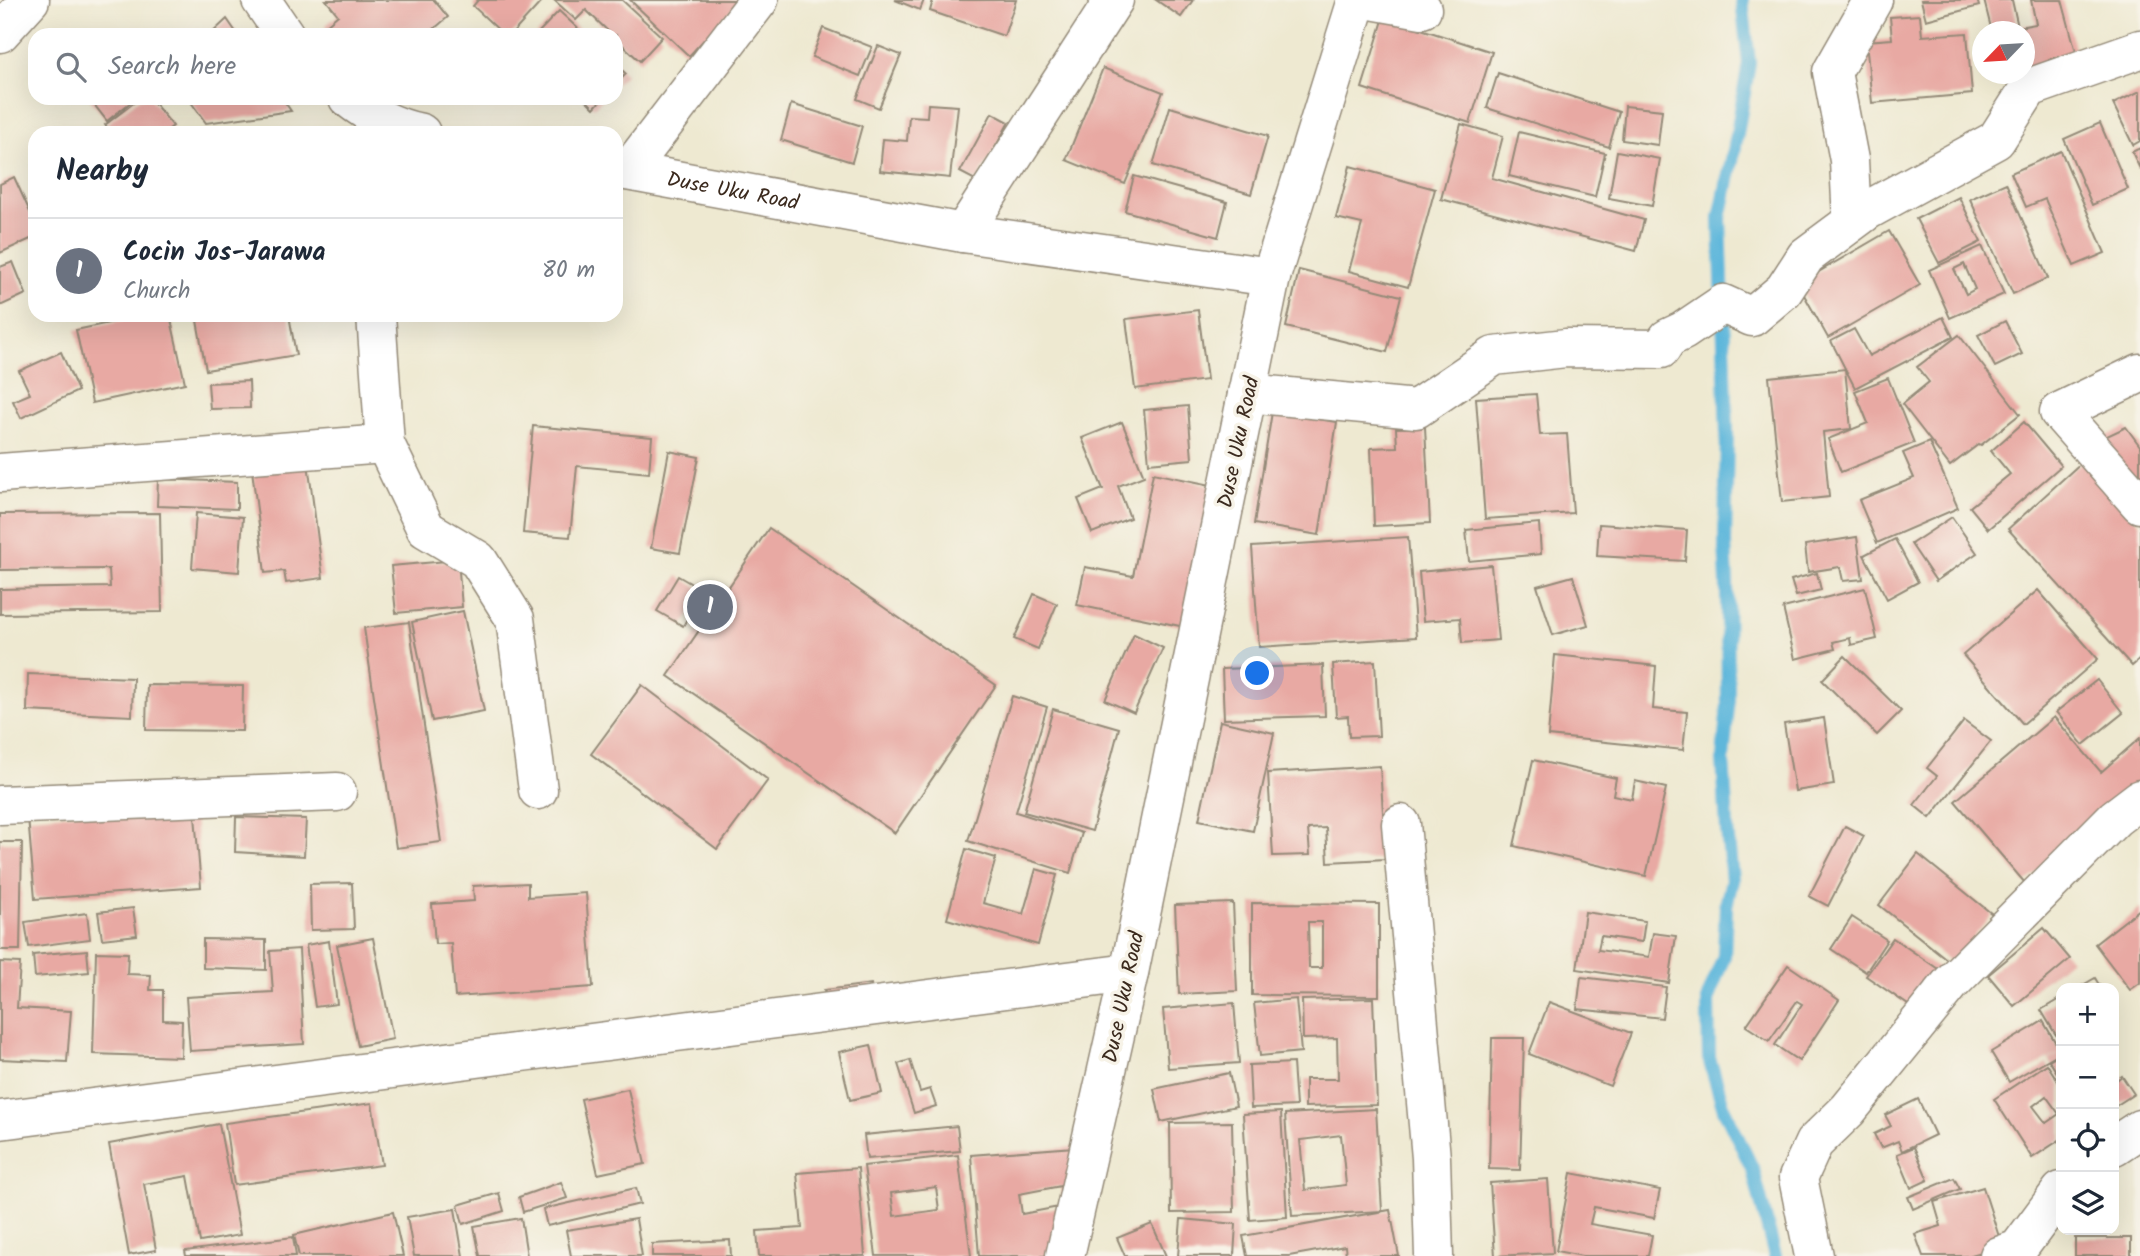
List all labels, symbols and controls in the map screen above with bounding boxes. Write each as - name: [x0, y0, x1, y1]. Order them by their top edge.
- north arrow: [1972, 21, 2035, 84]
- search box: [28, 28, 623, 105]
- text: Search here: [108, 46, 236, 88]
- icon: search: [52, 48, 90, 86]
- text: Nearby: [56, 148, 148, 196]
- street label: Duse Uku Road: [664, 164, 802, 220]
- text: Cocin Jos-Jarawa: [123, 232, 326, 274]
- text: 1: [76, 253, 82, 289]
- text: 80 m: [542, 253, 595, 289]
- text: Church: [123, 274, 190, 310]
- street label: Duse Uku Road: [1209, 373, 1270, 511]
- pin: 1: [687, 581, 733, 633]
- your location: [1240, 656, 1274, 690]
- street label: Duse Uku Road: [1094, 928, 1155, 1066]
- map controls: [2056, 983, 2119, 1235]
- button: +: [2056, 983, 2119, 1046]
- button: −: [2056, 1046, 2119, 1109]
- button: locate: [2056, 1109, 2119, 1172]
- button: layers: [2056, 1172, 2119, 1235]

